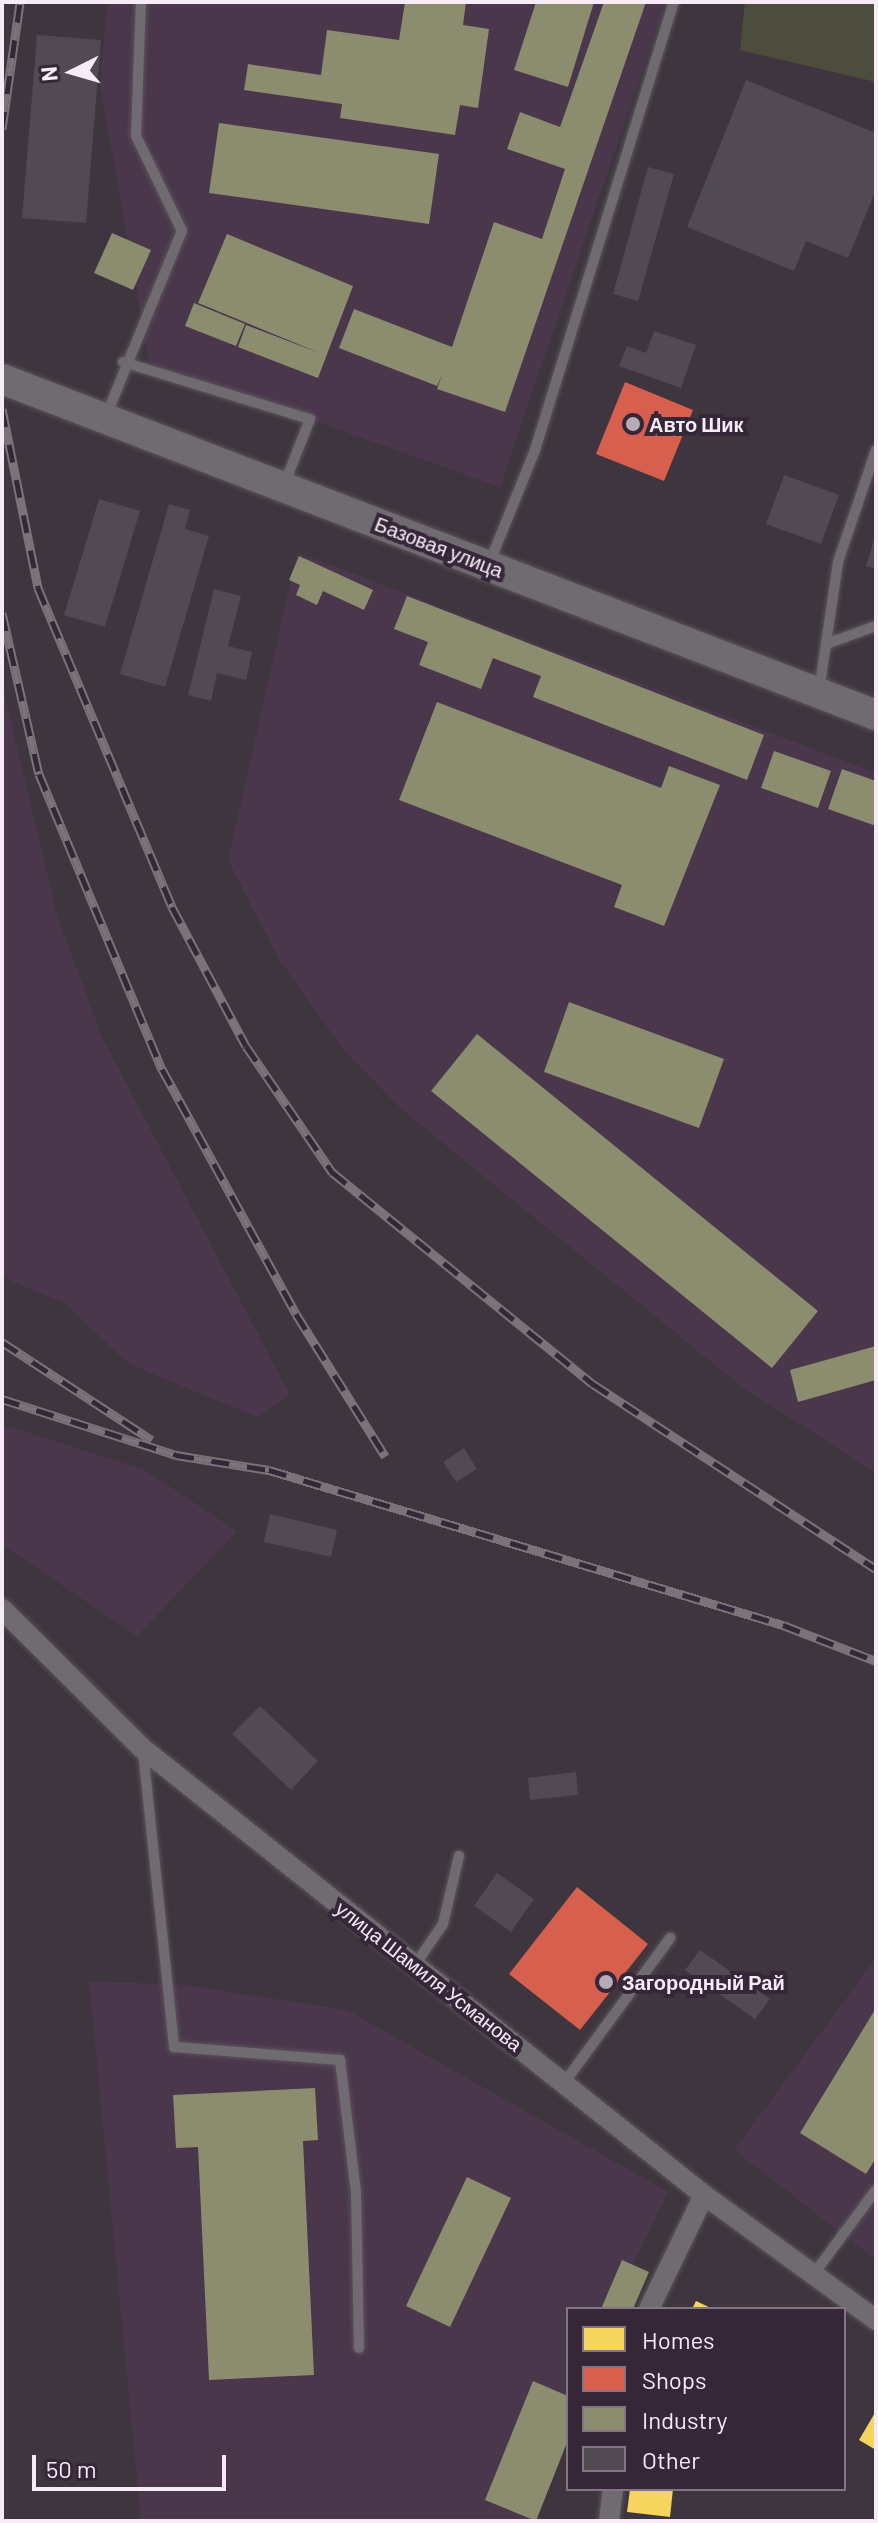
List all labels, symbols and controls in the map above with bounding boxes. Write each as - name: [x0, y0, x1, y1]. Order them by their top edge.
- north arrow: [32, 32, 112, 112]
- text: N: [35, 66, 62, 83]
- place label: Авто Шик: [649, 412, 744, 436]
- marker: Авто Шик: [624, 415, 642, 433]
- street label: Базовая улица: [371, 512, 507, 582]
- street label: улица Шамиля Усманова: [331, 1896, 527, 2056]
- place label: Загородный Рай: [622, 1970, 785, 1994]
- marker: Загородный Рай: [597, 1973, 615, 1991]
- legend: [566, 2307, 846, 2491]
- text: Homes: [642, 2325, 715, 2354]
- text: Shops: [642, 2365, 707, 2394]
- text: Industry: [642, 2405, 728, 2434]
- scale bar: [36, 2439, 230, 2489]
- text: Other: [642, 2445, 700, 2474]
- text: 50 m: [46, 2454, 97, 2483]

